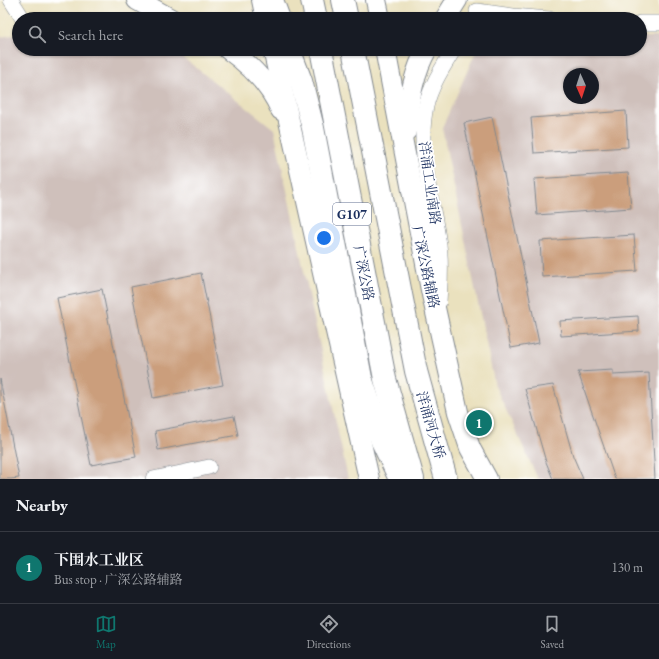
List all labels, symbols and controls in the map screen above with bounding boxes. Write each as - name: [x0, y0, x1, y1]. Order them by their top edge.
- search box: [12, 12, 647, 56]
- icon: search: [26, 23, 48, 45]
- text: Search here: [58, 25, 123, 44]
- north arrow: [563, 68, 599, 104]
- street label: 洋涌工业南路: [415, 140, 445, 226]
- road number: G107: [333, 203, 371, 225]
- street label: 广深公路辅路: [408, 224, 444, 310]
- your location: [314, 228, 334, 248]
- street label: 广深公路: [350, 244, 378, 302]
- street label: 洋涌河大桥: [413, 389, 449, 461]
- pin: 1: [466, 408, 492, 438]
- text: Nearby: [16, 494, 68, 516]
- text: 下围水工业区: [54, 550, 144, 569]
- text: 1: [26, 559, 32, 576]
- text: 130 m: [612, 559, 643, 576]
- text: Bus stop · 广深公路辅路: [54, 571, 183, 588]
- tab: Map: [95, 613, 117, 651]
- tab: Directions: [307, 613, 351, 651]
- tab: Saved: [541, 613, 564, 651]

